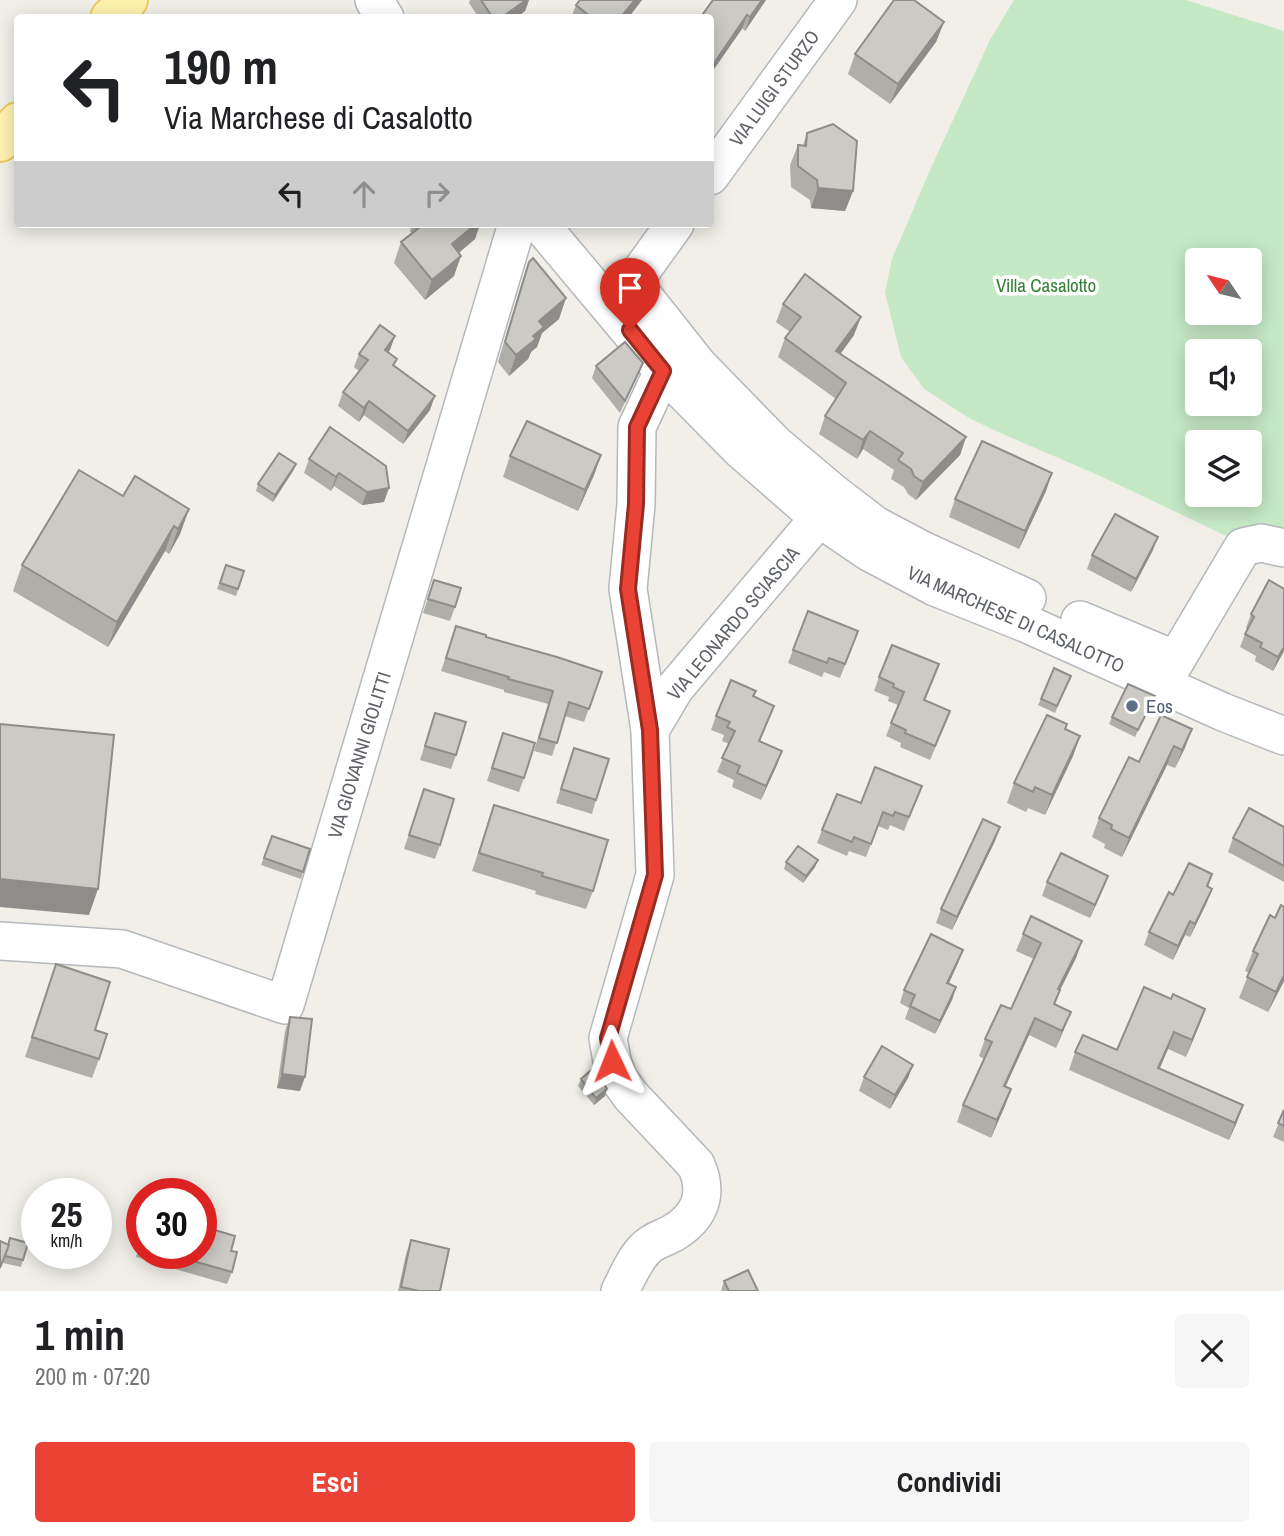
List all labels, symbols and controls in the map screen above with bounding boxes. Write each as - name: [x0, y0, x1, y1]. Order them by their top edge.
- street label: VIA LUIGI STURZO: [723, 25, 825, 151]
- text: 190 m: [164, 33, 278, 99]
- icon: left: [49, 42, 140, 133]
- text: Via Marchese di Casalotto: [164, 96, 473, 139]
- icon: left: [272, 175, 310, 213]
- icon: ahead: [345, 175, 383, 213]
- icon: right: [418, 175, 456, 213]
- north arrow: [1185, 248, 1262, 326]
- map controls: [1185, 248, 1262, 507]
- pin: [600, 258, 660, 330]
- icon: arrive: [611, 269, 649, 307]
- park label: Villa Casalotto: [996, 272, 1096, 298]
- button: sound: [1185, 339, 1262, 416]
- button: layers: [1185, 430, 1262, 507]
- street label: VIA LEONARDO SCIASCIA: [661, 540, 805, 705]
- street label: VIA MARCHESE DI CASALOTTO: [903, 559, 1129, 679]
- street label: VIA GIOVANNI GIOLITTI: [321, 669, 397, 841]
- place label: Eos: [1146, 693, 1173, 719]
- marker: Eos: [1124, 698, 1140, 714]
- position arrow: [575, 1024, 649, 1098]
- speed limit sign: 30: [126, 1178, 217, 1269]
- text: 25: [51, 1191, 82, 1238]
- text: km/h: [51, 1228, 83, 1253]
- text: 1 min: [35, 1307, 125, 1363]
- button: close: [1175, 1314, 1249, 1388]
- text: 200 m · 07:20: [35, 1361, 150, 1392]
- button: Esci: [35, 1442, 635, 1522]
- button: Condividi: [649, 1442, 1249, 1522]

